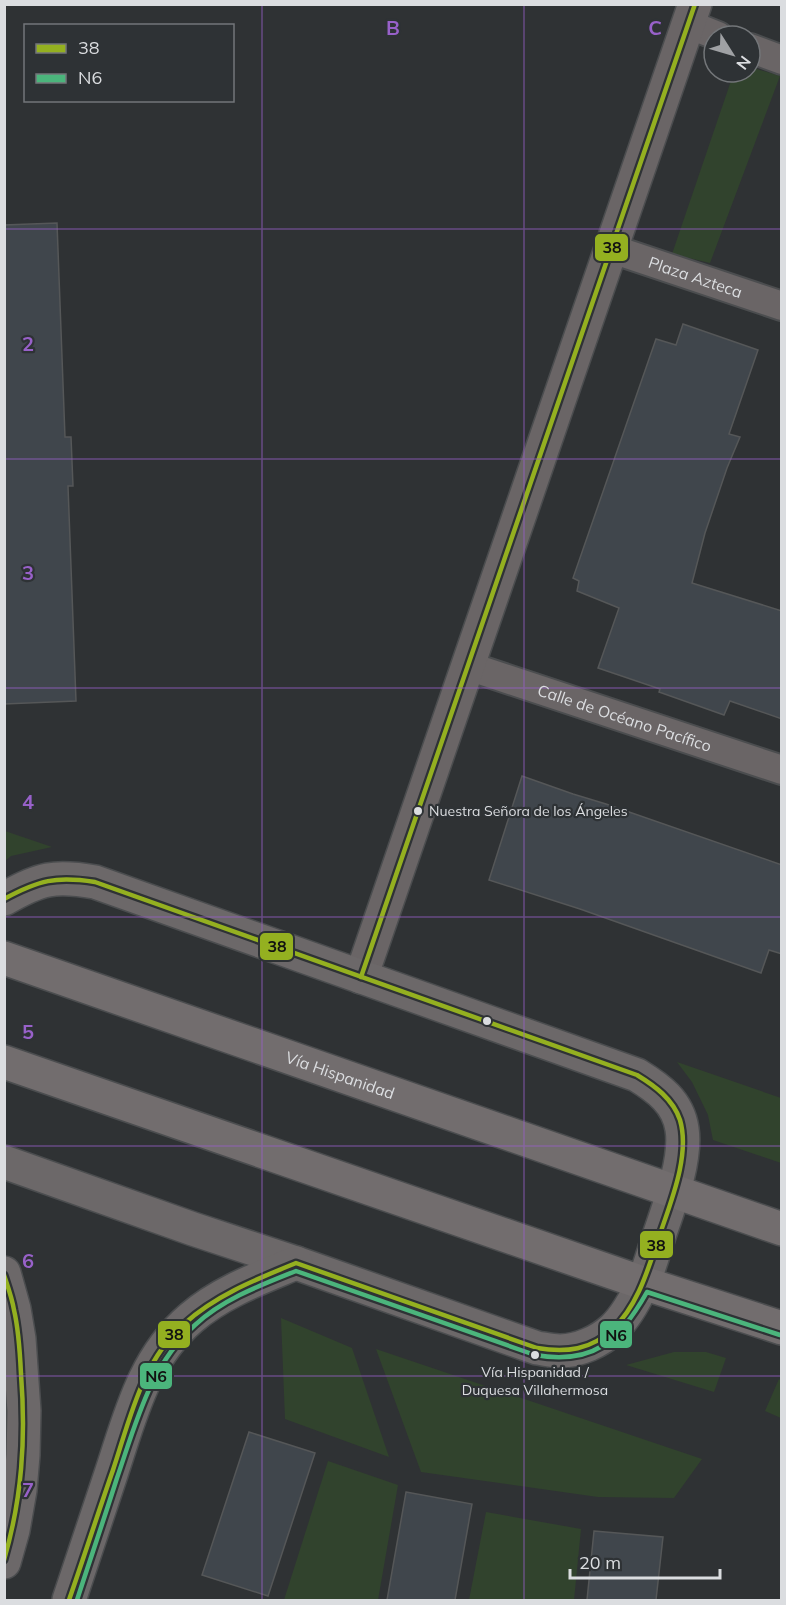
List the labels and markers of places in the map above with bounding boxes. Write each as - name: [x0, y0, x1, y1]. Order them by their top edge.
- place label: Nuestra Señora de los Ángeles: [429, 802, 628, 820]
- marker: Nuestra Señora de los Ángeles: [412, 805, 424, 817]
- unlabelled marker: [481, 1015, 493, 1027]
- marker: Vía Hispanidad / Duquesa Villahermosa: [529, 1349, 541, 1361]
- place label: Vía Hispanidad / Duquesa Villahermosa: [462, 1363, 608, 1399]

